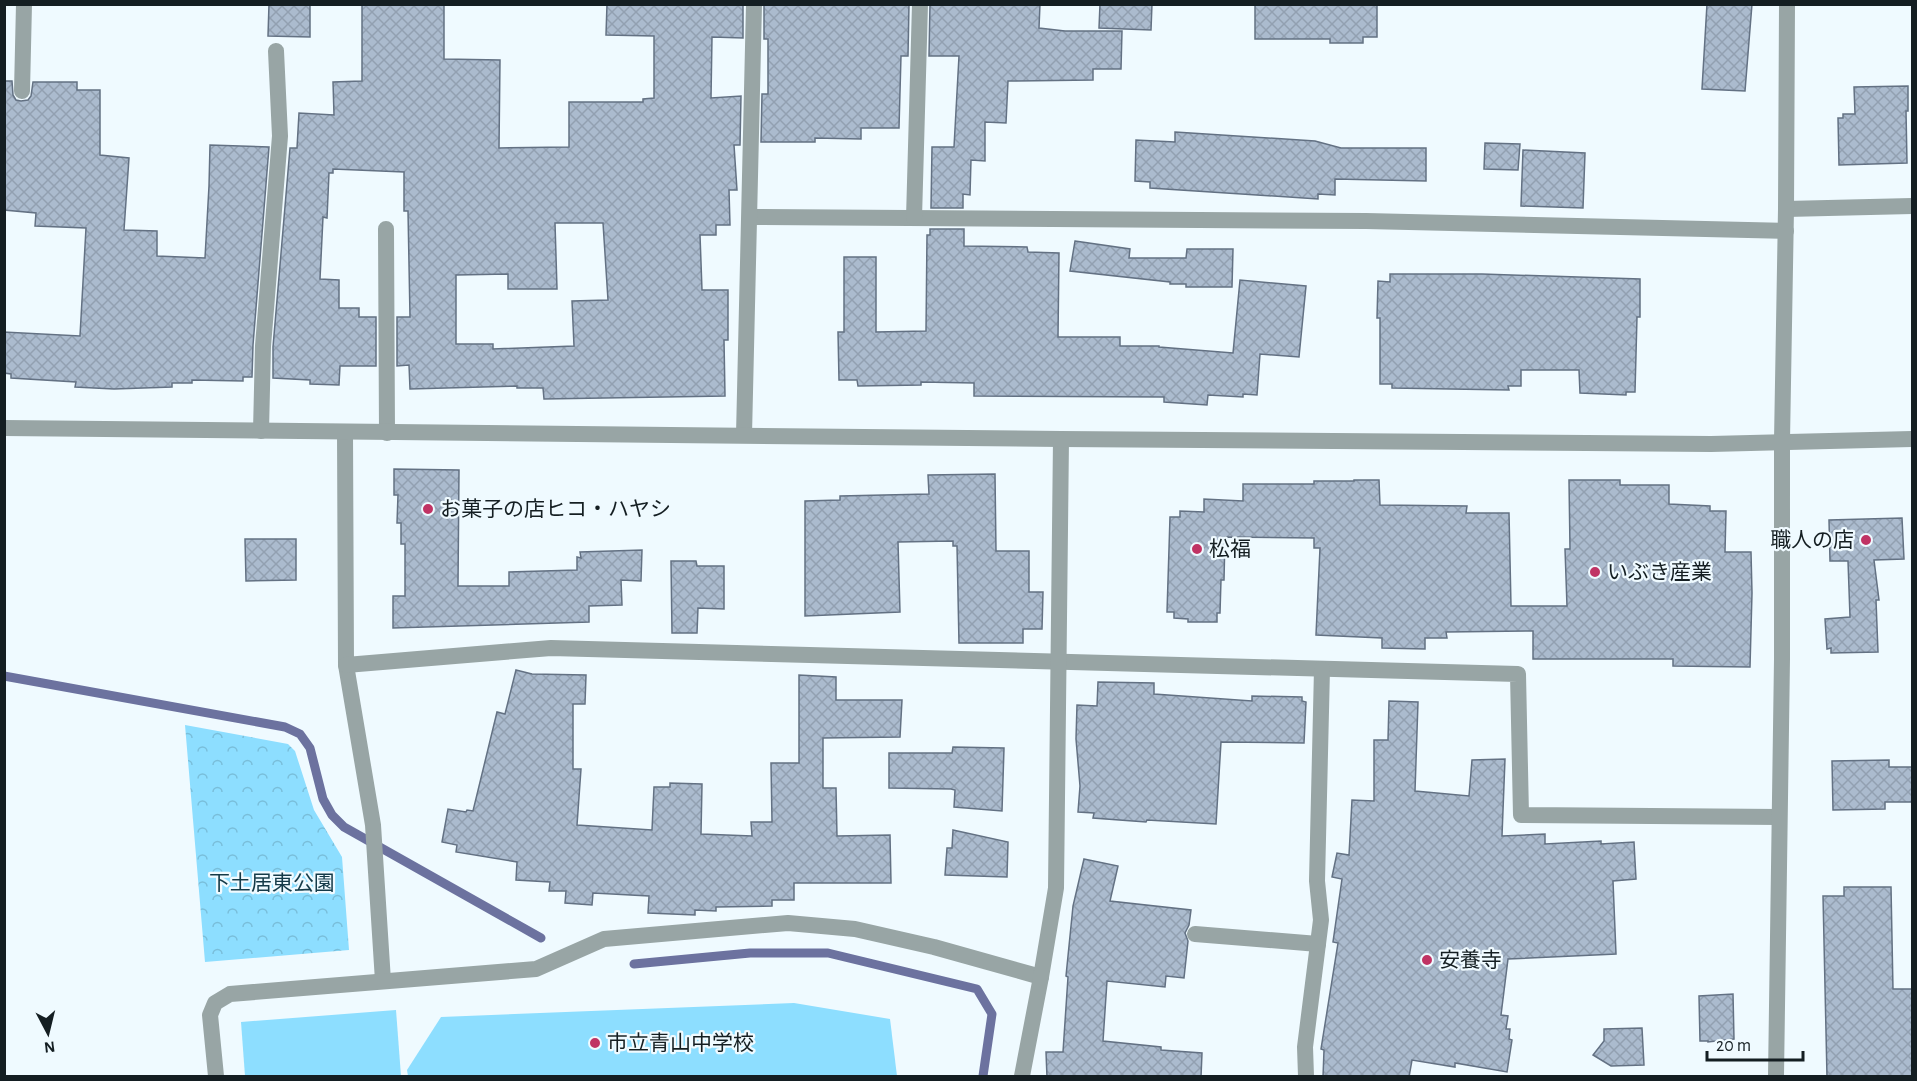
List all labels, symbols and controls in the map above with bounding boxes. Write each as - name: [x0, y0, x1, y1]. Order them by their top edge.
- place label: お菓子の店ヒコ・ハヤシ: [440, 498, 671, 520]
- marker: お菓子の店ヒコ・ハヤシ: [421, 502, 435, 516]
- place label: 職人の店: [1770, 529, 1854, 551]
- marker: 職人の店: [1859, 533, 1873, 547]
- place label: 松福: [1209, 538, 1251, 560]
- marker: 松福: [1190, 542, 1204, 556]
- place label: いぶき産業: [1607, 561, 1712, 583]
- marker: いぶき産業: [1588, 565, 1602, 579]
- park label: 下土居東公園: [209, 872, 335, 894]
- place label: 安養寺: [1439, 949, 1502, 971]
- marker: 安養寺: [1420, 953, 1434, 967]
- north arrow: [18, 1003, 78, 1063]
- scale bar: [1707, 1024, 1803, 1062]
- place label: 市立青山中学校: [607, 1032, 754, 1054]
- marker: 市立青山中学校: [588, 1036, 602, 1050]
- text: 20 m: [1716, 1037, 1751, 1055]
- text: N: [43, 1038, 56, 1056]

